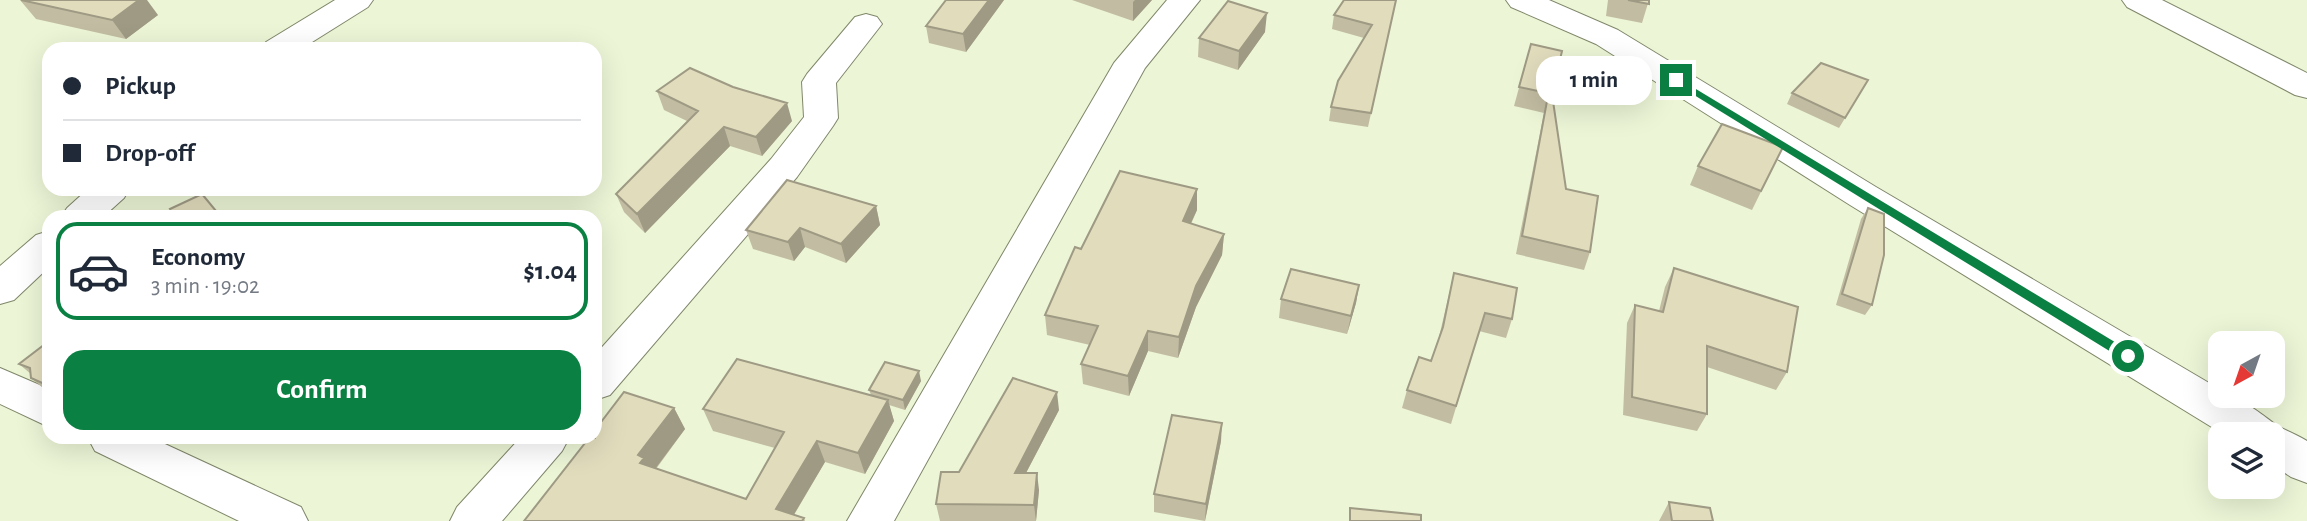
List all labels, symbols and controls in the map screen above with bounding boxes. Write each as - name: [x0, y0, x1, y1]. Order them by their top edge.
- callout: 1 min: [1536, 56, 1652, 104]
- route end: [1660, 64, 1692, 96]
- text: 1 min: [1570, 69, 1618, 92]
- text: Pickup: [105, 73, 176, 99]
- text: Drop-off: [105, 140, 194, 166]
- icon: car: [67, 240, 130, 303]
- text: Economy: [151, 244, 245, 270]
- text: $1.04: [523, 258, 577, 284]
- text: 3 min · 19:02: [151, 275, 260, 298]
- north arrow: [2208, 331, 2286, 408]
- map controls: [2208, 331, 2285, 499]
- route start: [2112, 340, 2144, 372]
- button: Confirm: [63, 350, 581, 430]
- button: layers: [2208, 422, 2285, 499]

